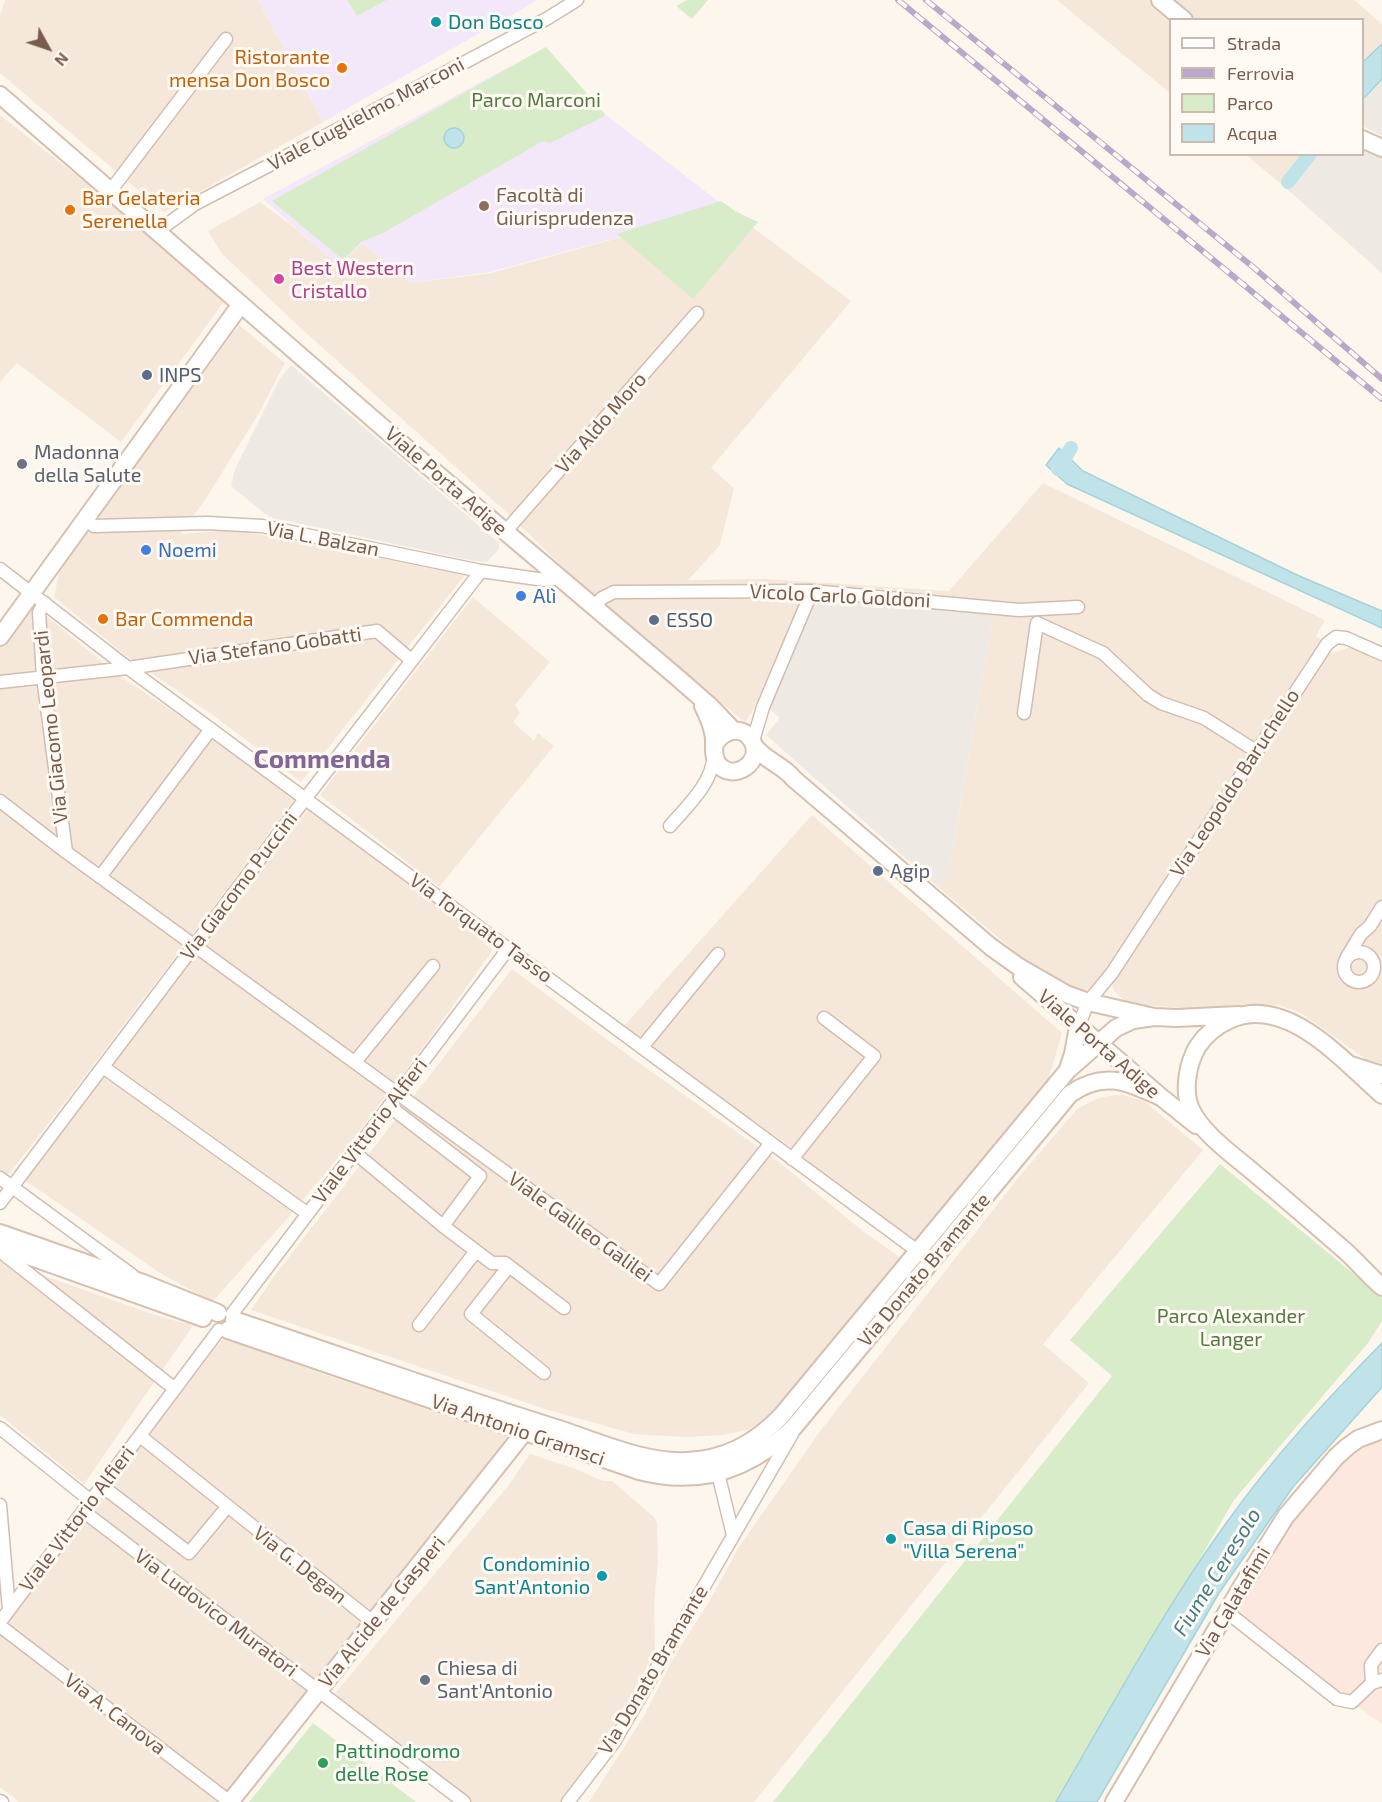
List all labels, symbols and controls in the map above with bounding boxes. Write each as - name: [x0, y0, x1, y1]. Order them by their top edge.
- place label: Don Bosco: [448, 10, 544, 34]
- marker: Don Bosco: [429, 15, 443, 29]
- north arrow: [18, 18, 78, 78]
- legend: [1169, 18, 1364, 156]
- text: Strada: [1227, 32, 1281, 54]
- place label: Ristorante mensa Don Bosco: [169, 45, 330, 92]
- text: N: [51, 49, 73, 70]
- street label: Viale Guglielmo Marconi: [264, 52, 468, 176]
- marker: Ristorante mensa Don Bosco: [335, 61, 349, 75]
- text: Ferrovia: [1227, 62, 1294, 84]
- park label: Parco Marconi: [471, 88, 601, 112]
- text: Parco: [1227, 92, 1273, 114]
- text: Acqua: [1227, 122, 1277, 144]
- place label: Facoltà di Giurisprudenza: [496, 183, 634, 230]
- place label: Bar Gelateria Serenella: [82, 186, 200, 233]
- marker: Facoltà di Giurisprudenza: [477, 199, 491, 213]
- marker: Bar Gelateria Serenella: [63, 203, 77, 217]
- place label: Best Western Cristallo: [291, 256, 414, 303]
- marker: Best Western Cristallo: [272, 272, 286, 286]
- place label: INPS: [159, 363, 201, 387]
- street label: Via Aldo Moro: [551, 367, 651, 479]
- marker: INPS: [140, 368, 154, 382]
- street label: Viale Porta Adige: [380, 421, 512, 541]
- place label: Madonna della Salute: [34, 440, 141, 487]
- marker: Madonna della Salute: [15, 457, 29, 471]
- street label: Via L. Balzan: [265, 516, 381, 562]
- place label: Noemi: [158, 538, 217, 562]
- marker: Noemi: [139, 543, 153, 557]
- street label: Vicolo Carlo Goldoni: [749, 579, 931, 613]
- place label: Alì: [533, 584, 556, 608]
- marker: Alì: [514, 589, 528, 603]
- place label: Bar Commenda: [115, 607, 253, 631]
- place label: ESSO: [666, 608, 713, 632]
- marker: Bar Commenda: [96, 612, 110, 626]
- marker: ESSO: [647, 613, 661, 627]
- street label: Via Stefano Gobatti: [187, 622, 363, 670]
- street label: Via Giacomo Leopardi: [29, 629, 73, 825]
- street label: Via Leopoldo Baruchello: [1165, 685, 1305, 881]
- district label: Commenda: [253, 743, 391, 775]
- street label: Via Giacomo Puccini: [175, 807, 303, 965]
- place label: Agip: [890, 859, 930, 883]
- marker: Agip: [871, 864, 885, 878]
- street label: Via Torquato Tasso: [405, 868, 557, 988]
- street label: Viale Porta Adige: [1033, 984, 1165, 1104]
- street label: Viale Vittorio Alfieri: [307, 1054, 433, 1208]
- street label: Viale Galileo Galilei: [503, 1167, 657, 1287]
- street label: Via Donato Bramante: [853, 1188, 995, 1352]
- park label: Parco Alexander Langer: [1157, 1304, 1305, 1351]
- street label: Via Antonio Gramsci: [428, 1389, 608, 1471]
- street label: Viale Vittorio Alfieri: [14, 1442, 140, 1596]
- water label: Fiume Ceresolo: [1168, 1504, 1266, 1640]
- place label: Casa di Riposo "Villa Serena": [903, 1516, 1034, 1563]
- street label: Via G. Degan: [249, 1521, 351, 1609]
- street label: Via Alcide de Gasperi: [314, 1531, 450, 1693]
- marker: Casa di Riposo "Villa Serena": [884, 1532, 898, 1546]
- street label: Via Calatafimi: [1191, 1542, 1275, 1662]
- street label: Via Ludovico Muratori: [130, 1544, 302, 1682]
- place label: Condominio Sant'Antonio: [474, 1552, 590, 1599]
- marker: Condominio Sant'Antonio: [595, 1569, 609, 1583]
- street label: Via Donato Bramante: [593, 1581, 713, 1759]
- place label: Chiesa di Sant'Antonio: [437, 1656, 553, 1703]
- street label: Via A. Canova: [60, 1668, 170, 1760]
- marker: Chiesa di Sant'Antonio: [418, 1673, 432, 1687]
- place label: Pattinodromo delle Rose: [335, 1739, 460, 1786]
- marker: Pattinodromo delle Rose: [316, 1756, 330, 1770]

